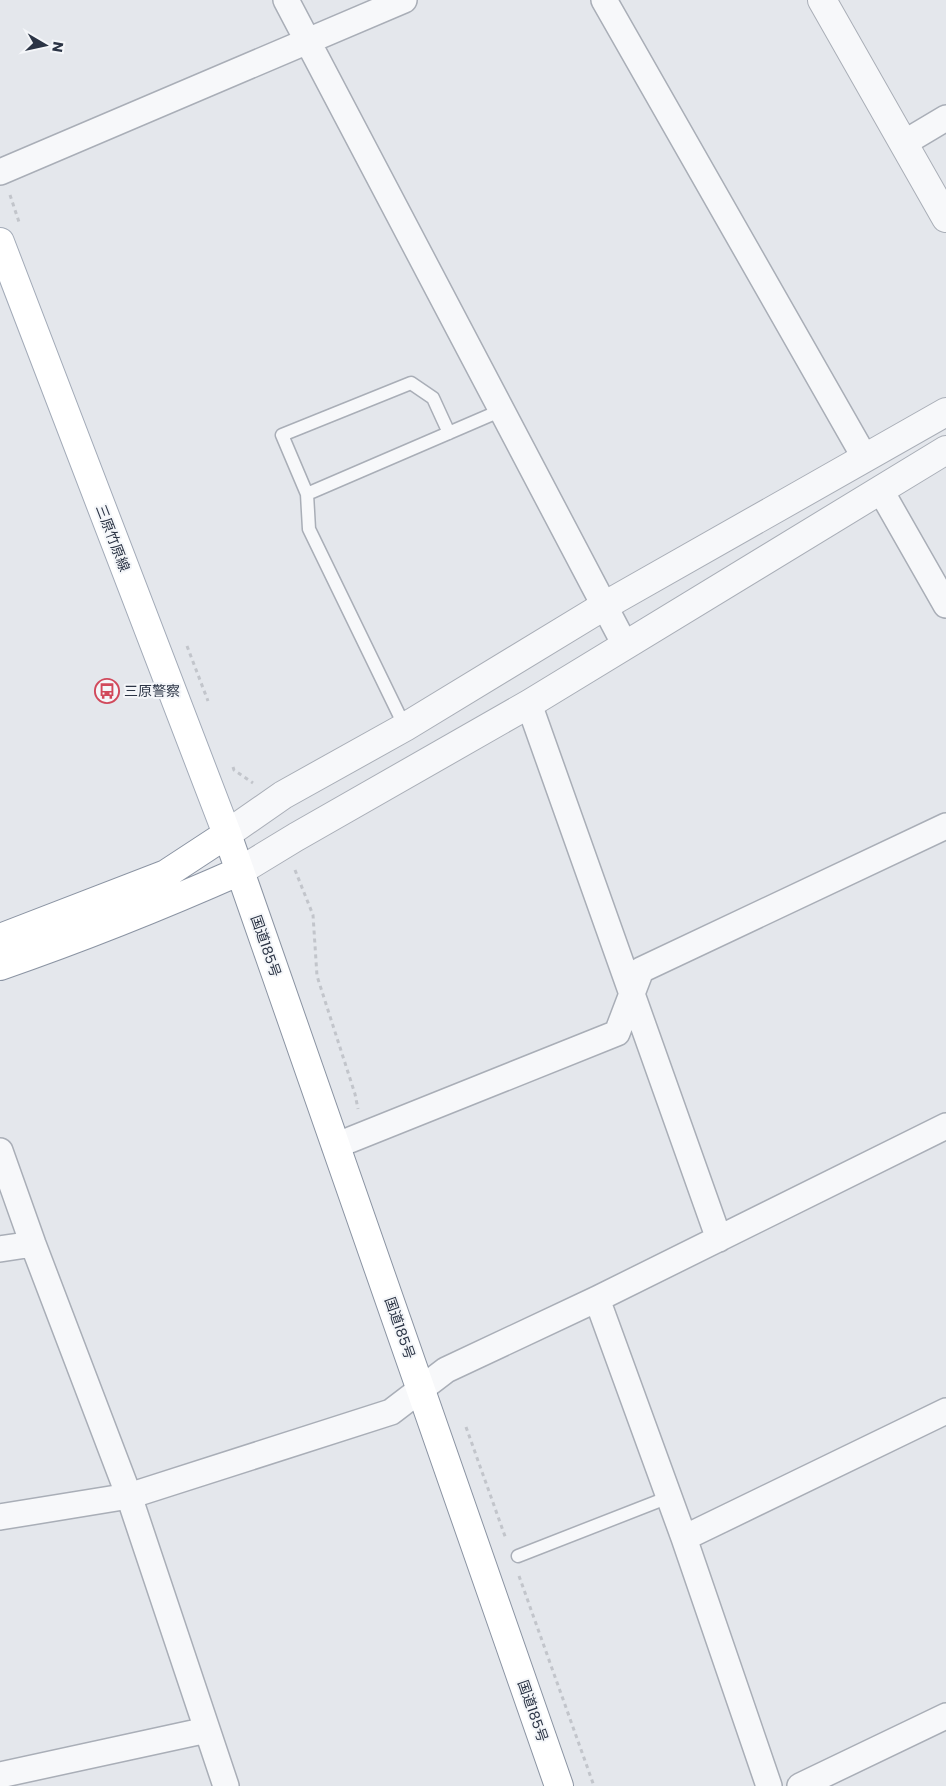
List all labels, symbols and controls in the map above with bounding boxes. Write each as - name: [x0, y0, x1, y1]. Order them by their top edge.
- north arrow: [20, 20, 70, 70]
- text: N: [47, 40, 69, 54]
- street label: 三原竹原線: [91, 502, 135, 574]
- bus stop icon: 三原警察: [94, 678, 120, 704]
- place label: 三原警察: [124, 681, 180, 701]
- street label: 国道185号: [246, 912, 286, 980]
- street label: 国道185号: [380, 1294, 420, 1362]
- street label: 国道185号: [513, 1677, 553, 1745]

